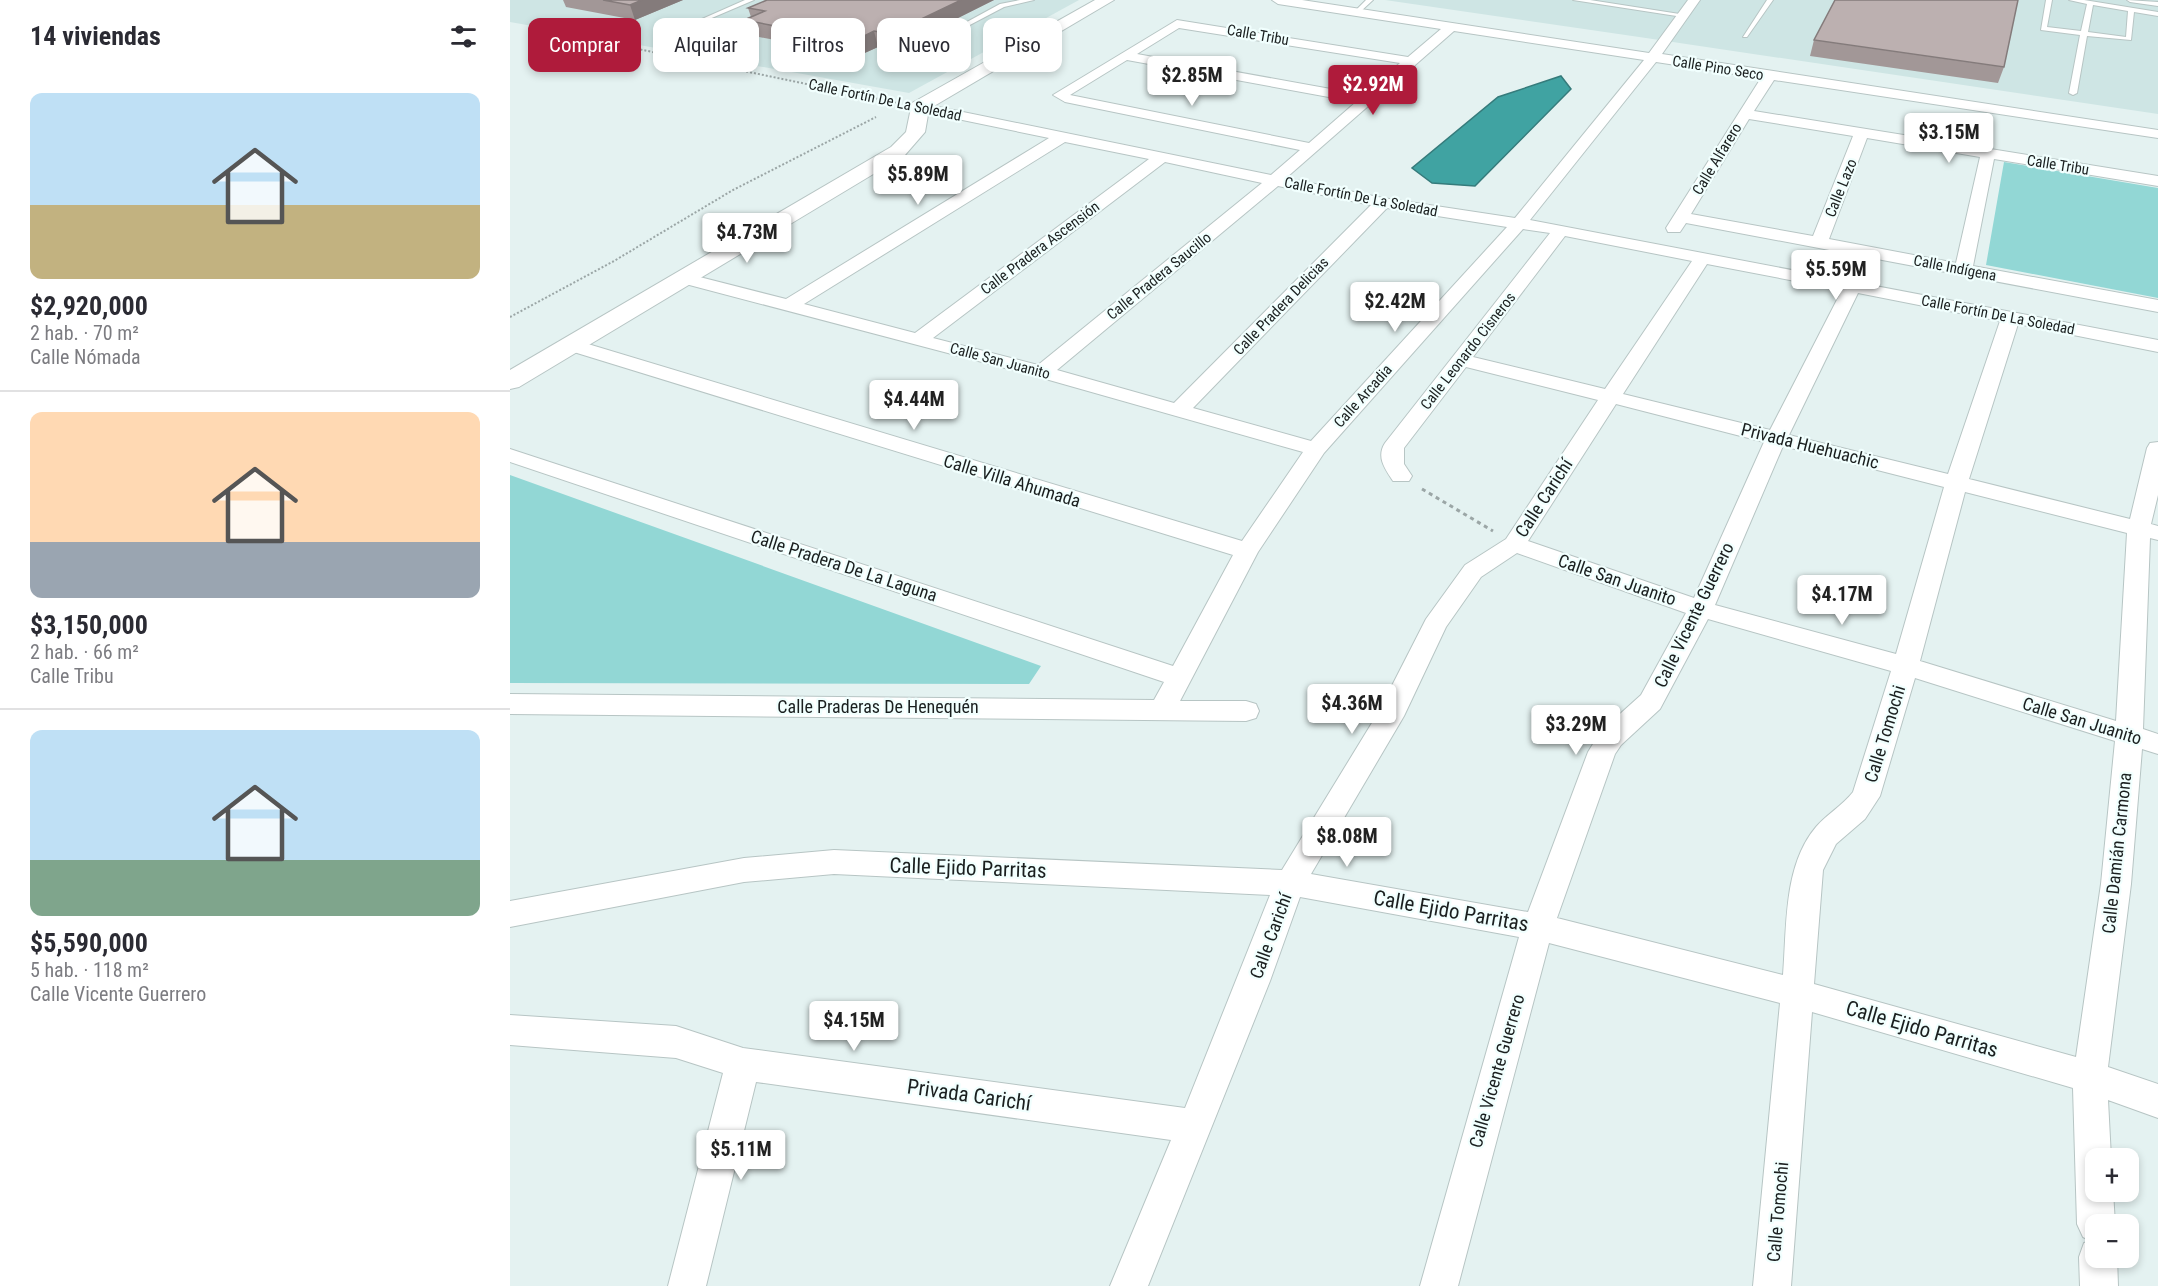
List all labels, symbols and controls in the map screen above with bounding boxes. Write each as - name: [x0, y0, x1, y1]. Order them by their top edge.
- chip: Comprar: [528, 18, 641, 72]
- chip: Alquilar: [653, 18, 759, 72]
- chip: Filtros: [771, 18, 865, 72]
- chip: Nuevo: [877, 18, 971, 72]
- chip: Piso: [983, 18, 1062, 72]
- icon: filters: [447, 20, 480, 53]
- text: 14 viviendas: [30, 21, 161, 51]
- street label: Calle Tribu: [1226, 21, 1290, 49]
- street label: Calle Pino Seco: [1671, 52, 1765, 84]
- pin: $2.85M: [1143, 56, 1241, 107]
- text: $2.85M: [1161, 63, 1223, 87]
- pin: $2.92M: [1324, 65, 1422, 116]
- text: $2.92M: [1342, 72, 1404, 96]
- street label: Calle Fortín De La Soledad: [807, 75, 963, 125]
- pin: $3.15M: [1900, 113, 1998, 164]
- street label: Calle Alfarero: [1689, 120, 1745, 198]
- text: $3.15M: [1918, 120, 1980, 144]
- icon: home: [201, 132, 309, 240]
- street label: Calle Tribu: [2026, 151, 2090, 179]
- pin: $5.89M: [869, 155, 967, 206]
- street label: Calle Lazo: [1821, 156, 1861, 220]
- text: $5.89M: [887, 162, 949, 186]
- street label: Calle Fortín De La Soledad: [1283, 173, 1439, 221]
- street label: Calle Pradera Ascensión: [977, 197, 1103, 299]
- pin: $4.73M: [698, 213, 796, 264]
- text: $4.73M: [716, 220, 778, 244]
- street label: Calle Pradera Saucillo: [1103, 228, 1215, 324]
- pin: $5.59M: [1787, 250, 1885, 301]
- street label: Calle Indígena: [1912, 251, 1998, 285]
- street label: Calle Pradera Delicias: [1230, 253, 1332, 359]
- text: $5.59M: [1805, 257, 1867, 281]
- pin: $2.42M: [1346, 282, 1444, 333]
- text: $2.42M: [1364, 289, 1426, 313]
- street label: Calle Leonardo Cisneros: [1417, 289, 1519, 413]
- text: $2,920,000: [30, 291, 148, 321]
- street label: Calle Fortín De La Soledad: [1920, 291, 2076, 339]
- text: 2 hab. · 70 m²: [30, 321, 139, 345]
- street label: Calle San Juanito: [948, 339, 1052, 383]
- text: Calle Nómada: [30, 345, 141, 369]
- street label: Calle Arcadia: [1330, 361, 1396, 431]
- pin: $4.44M: [865, 380, 963, 431]
- text: $4.44M: [883, 387, 945, 411]
- street label: Privada Huehuachic: [1739, 418, 1881, 473]
- street label: Calle Villa Ahumada: [941, 450, 1083, 511]
- icon: home: [201, 451, 309, 559]
- street label: Calle Carichí: [1510, 454, 1577, 541]
- street label: Calle Pradera De La Laguna: [748, 525, 940, 606]
- street label: Calle Vicente Guerrero: [1649, 539, 1738, 691]
- street label: Calle San Juanito: [1555, 549, 1679, 610]
- pin: $4.17M: [1793, 575, 1891, 626]
- text: $4.17M: [1811, 582, 1873, 606]
- text: $3,150,000: [30, 610, 148, 640]
- text: 2 hab. · 66 m²: [30, 640, 139, 664]
- text: Calle Tribu: [30, 664, 114, 688]
- street label: Calle Tomochi: [1860, 683, 1909, 785]
- pin: $4.36M: [1303, 684, 1401, 735]
- text: $4.36M: [1321, 691, 1383, 715]
- street label: Calle San Juanito: [2020, 692, 2144, 749]
- street label: Calle Praderas De Henequén: [777, 696, 979, 717]
- pin: $3.29M: [1527, 705, 1625, 756]
- text: $3.29M: [1545, 712, 1607, 736]
- icon: home: [201, 769, 309, 877]
- street label: Calle Damián Carmona: [2098, 771, 2135, 935]
- pin: $8.08M: [1298, 817, 1396, 868]
- text: $8.08M: [1316, 824, 1378, 848]
- street label: Calle Ejido Parritas: [889, 853, 1047, 883]
- street label: Calle Ejido Parritas: [1372, 886, 1530, 936]
- street label: Calle Carichí: [1245, 890, 1296, 981]
- text: $5,590,000: [30, 928, 148, 958]
- text: 5 hab. · 118 m²: [30, 958, 149, 982]
- text: Calle Vicente Guerrero: [30, 982, 206, 1006]
- street label: Calle Vicente Guerrero: [1465, 992, 1528, 1150]
- street label: Calle Ejido Parritas: [1843, 996, 2001, 1062]
- pin: $4.15M: [805, 1001, 903, 1052]
- text: $4.15M: [823, 1008, 885, 1032]
- street label: Privada Carichí: [905, 1074, 1034, 1116]
- pin: $5.11M: [692, 1130, 790, 1181]
- text: $5.11M: [710, 1137, 772, 1161]
- map controls: [2085, 1148, 2139, 1268]
- button: +: [2085, 1148, 2139, 1202]
- street label: Calle Tomochi: [1763, 1161, 1792, 1263]
- button: −: [2085, 1214, 2139, 1268]

